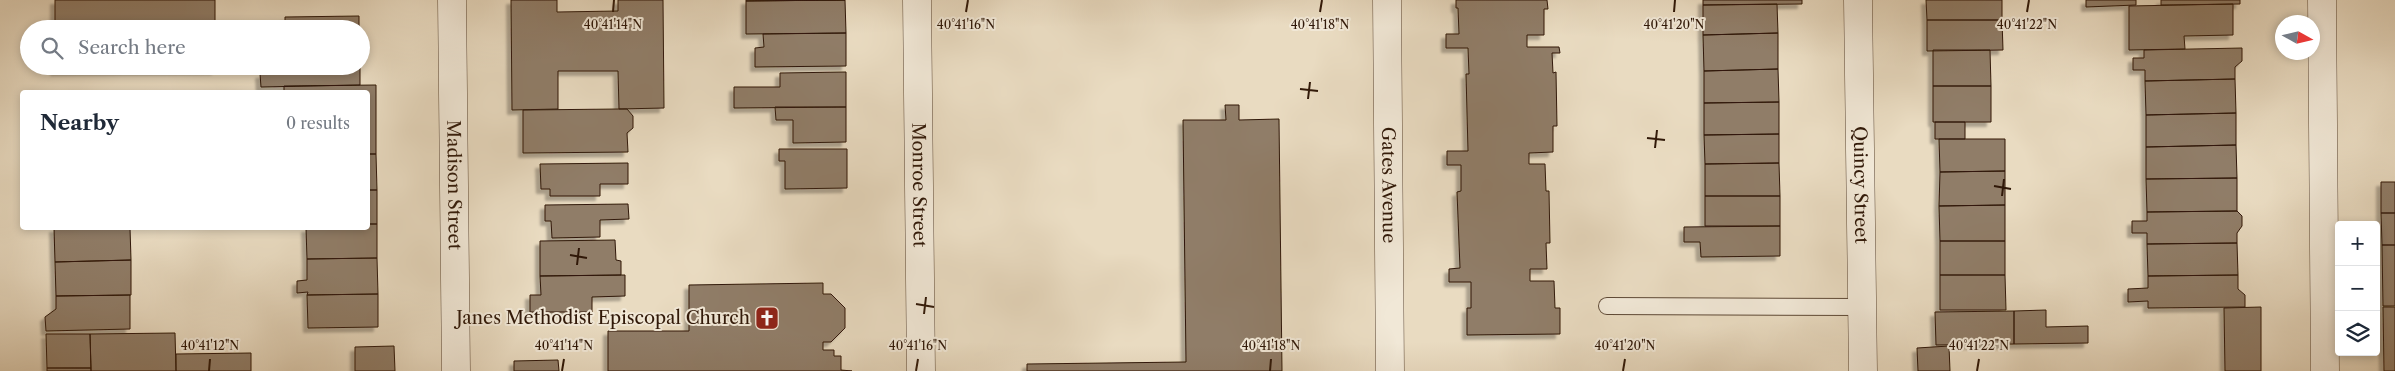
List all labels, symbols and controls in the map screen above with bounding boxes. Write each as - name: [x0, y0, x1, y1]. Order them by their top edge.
- north arrow: [2275, 15, 2320, 60]
- text: 40°41'14"N: [584, 17, 642, 32]
- text: 40°41'16"N: [937, 17, 995, 32]
- text: 40°41'18"N: [1291, 17, 1349, 32]
- text: 40°41'20"N: [1644, 17, 1705, 32]
- text: 40°41'22"N: [1997, 17, 2057, 32]
- search box: [20, 20, 370, 75]
- icon: search: [38, 34, 66, 62]
- text: Search here: [78, 36, 186, 59]
- text: Nearby: [40, 110, 119, 135]
- text: 0 results: [286, 113, 350, 133]
- street label: Madison Street: [442, 120, 466, 251]
- street label: Monroe Street: [907, 123, 931, 248]
- street label: Quincy Street: [1849, 126, 1872, 244]
- street label: Gates Avenue: [1377, 127, 1400, 243]
- map controls: [2335, 221, 2380, 356]
- button: +: [2335, 221, 2380, 266]
- button: −: [2335, 266, 2380, 311]
- church icon: Janes Methodist Episcopal Church: [754, 305, 780, 331]
- place label: Janes Methodist Episcopal Church: [453, 307, 750, 329]
- button: layers: [2335, 311, 2380, 356]
- text: 40°41'12"N: [181, 338, 239, 353]
- text: 40°41'14"N: [535, 338, 593, 353]
- text: 40°41'16"N: [889, 338, 947, 353]
- text: 40°41'18"N: [1242, 338, 1300, 353]
- text: 40°41'20"N: [1595, 338, 1656, 353]
- text: 40°41'22"N: [1949, 338, 2009, 353]

